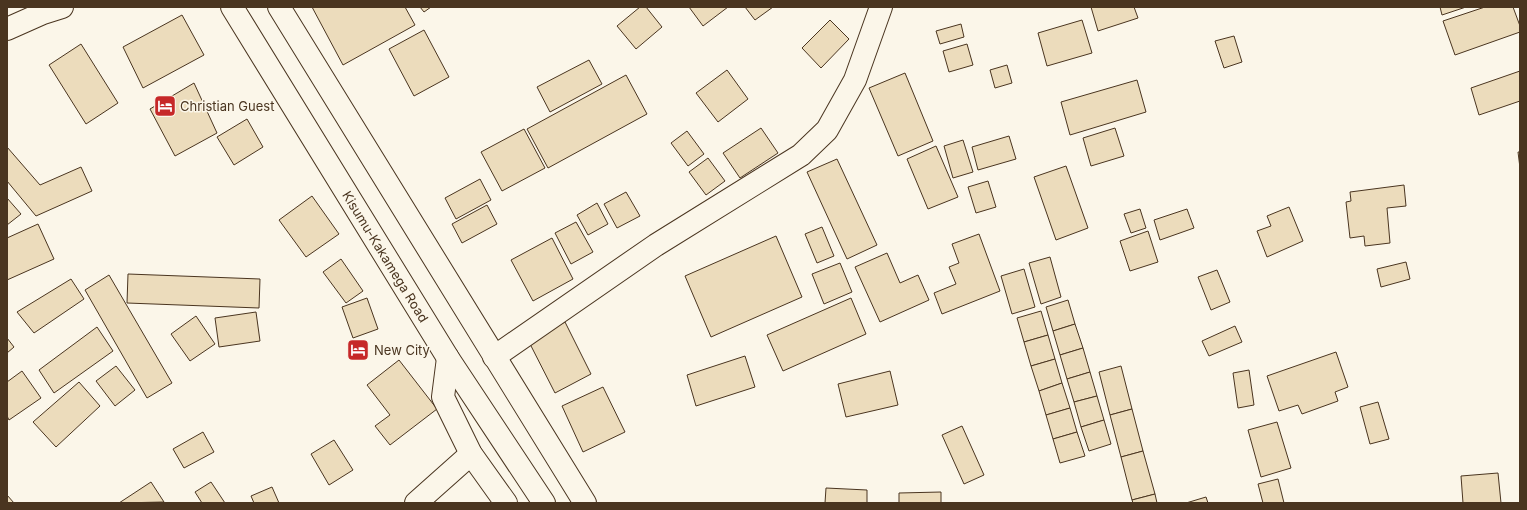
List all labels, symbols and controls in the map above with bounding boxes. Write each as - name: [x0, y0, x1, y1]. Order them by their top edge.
- hotel icon: Christian Guest: [152, 93, 178, 119]
- place label: Christian Guest: [180, 98, 274, 114]
- street label: Kisumu-Kakamega Road: [339, 188, 432, 325]
- hotel icon: New City: [345, 337, 371, 363]
- place label: New City: [374, 342, 430, 358]

